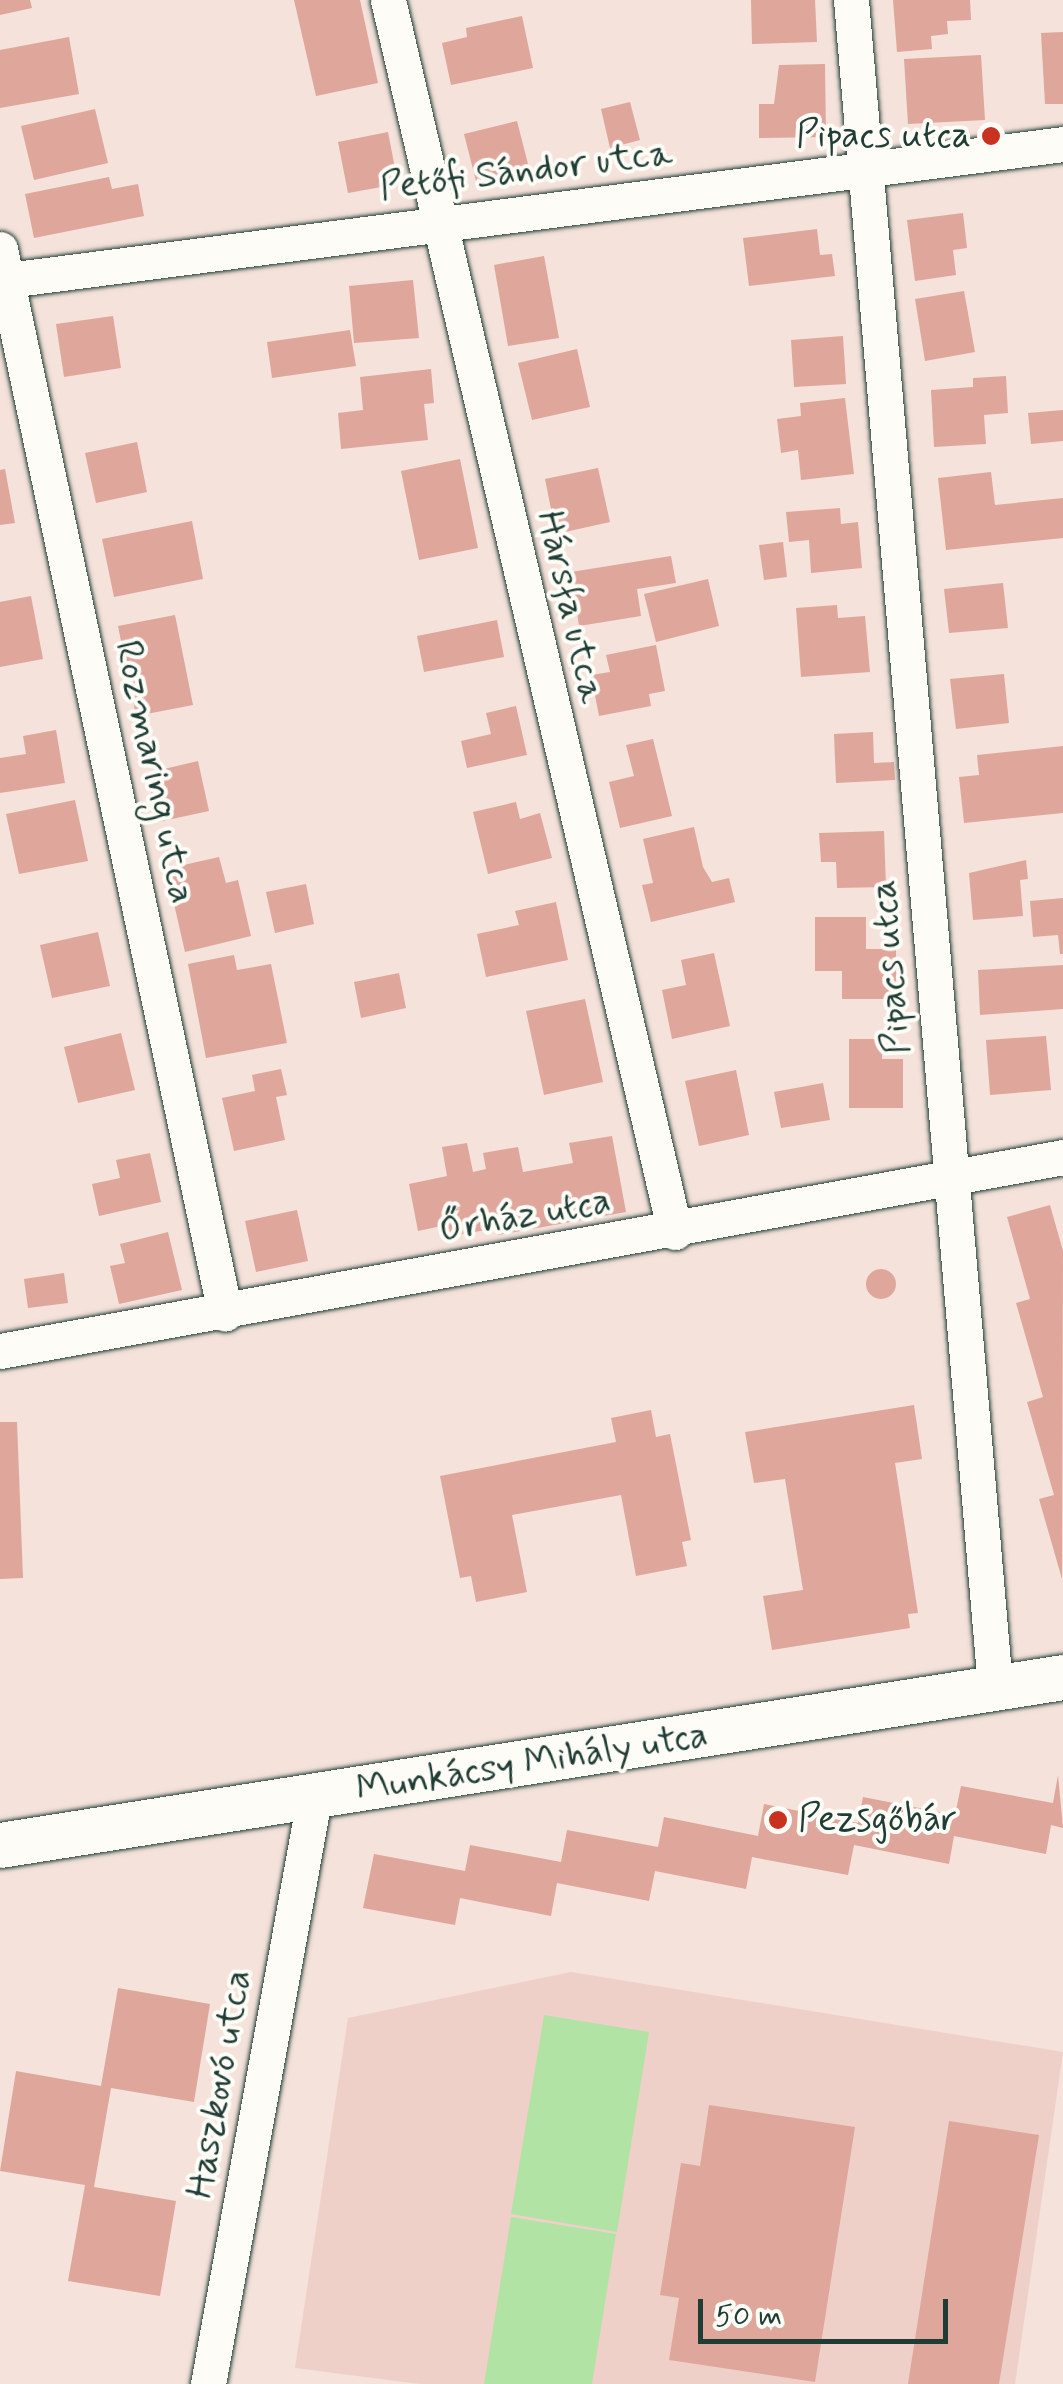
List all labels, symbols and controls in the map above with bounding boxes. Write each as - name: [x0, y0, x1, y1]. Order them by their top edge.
- place label: Pipacs utca: [790, 113, 971, 159]
- marker: Pipacs utca: [980, 125, 1002, 147]
- street label: Petőfi Sándor utca: [377, 130, 675, 212]
- street label: Hársfa utca: [526, 507, 614, 707]
- street label: Rozmaring utca: [104, 636, 204, 908]
- street label: Pipacs utca: [860, 875, 922, 1059]
- street label: Őrház utca: [430, 1178, 620, 1254]
- street label: Munkácsy Mihály utca: [349, 1712, 715, 1814]
- place label: Pezsgőbár: [798, 1797, 957, 1843]
- marker: Pezsgőbár: [767, 1809, 789, 1831]
- street label: Haszkovó utca: [177, 1966, 263, 2202]
- scale bar: [703, 2279, 953, 2341]
- text: 50 m: [715, 2297, 782, 2336]

